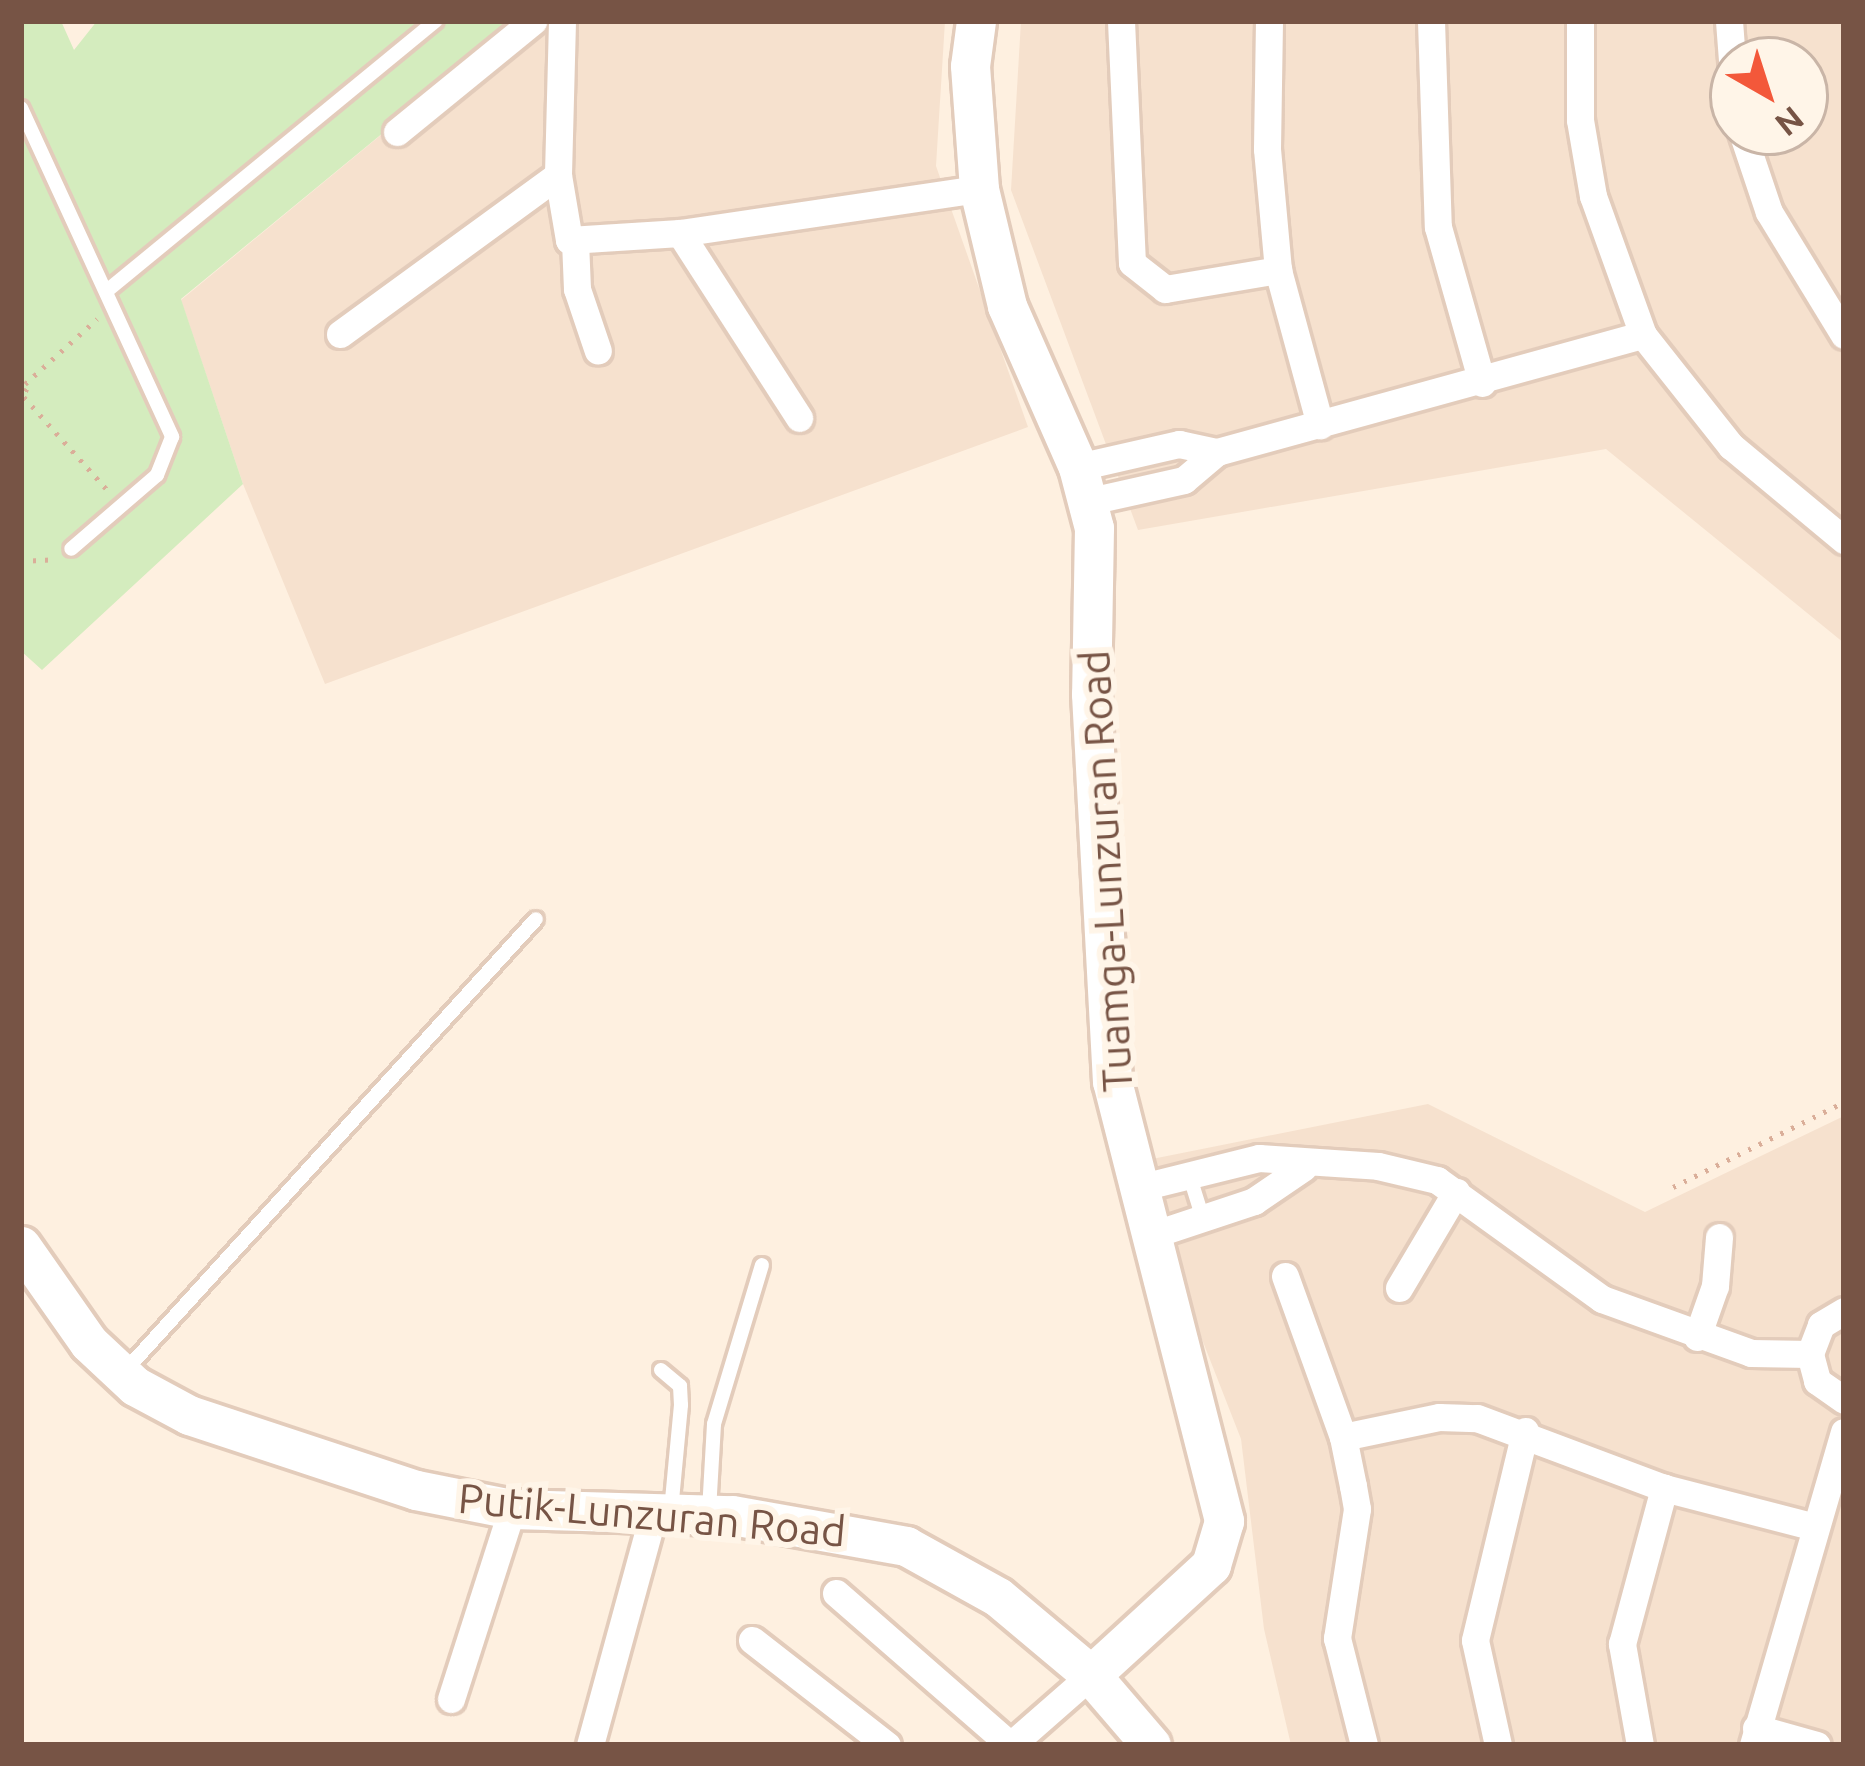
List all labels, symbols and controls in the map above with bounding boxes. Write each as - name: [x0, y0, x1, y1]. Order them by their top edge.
- north arrow: [1709, 36, 1829, 156]
- text: N: [1769, 100, 1811, 144]
- street label: Tuamga-Lunzuran Road: [1069, 649, 1143, 1093]
- street label: Putik-Lunzuran Road: [456, 1473, 848, 1557]

